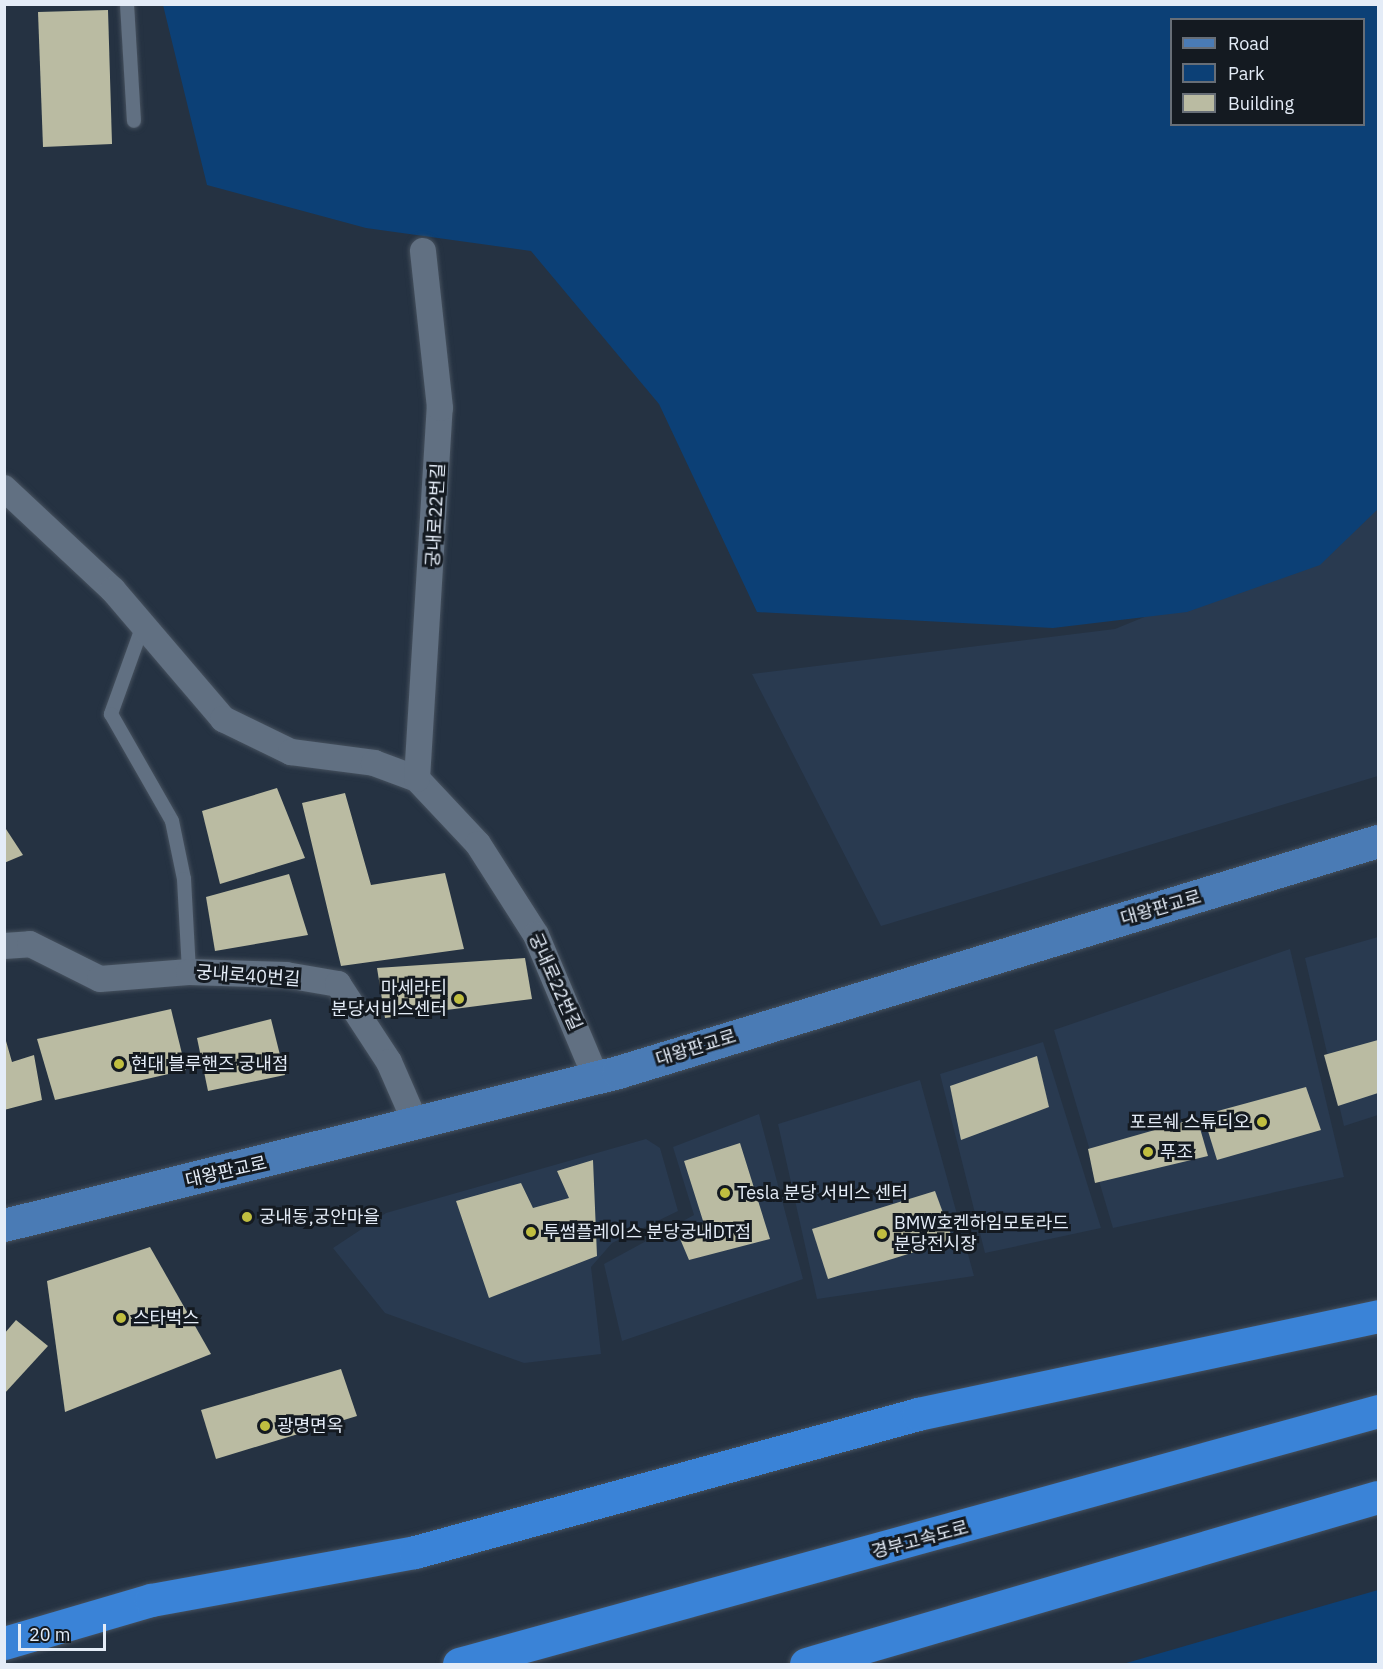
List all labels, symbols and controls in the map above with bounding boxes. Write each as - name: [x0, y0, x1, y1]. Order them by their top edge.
- legend: [1170, 18, 1365, 126]
- text: Road: [1228, 32, 1269, 55]
- text: Park: [1228, 62, 1264, 85]
- text: Building: [1228, 92, 1294, 115]
- street label: 궁내로22번길: [422, 462, 450, 568]
- street label: 대왕판교로: [1118, 886, 1204, 930]
- street label: 궁내로22번길: [524, 930, 586, 1034]
- street label: 궁내로40번길: [195, 962, 301, 990]
- place label: 마세라티 분당서비스센터: [331, 978, 447, 1020]
- marker: 마세라티 분당서비스센터: [452, 992, 466, 1006]
- street label: 대왕판교로: [653, 1026, 739, 1070]
- place label: 현대 블루핸즈 궁내점: [131, 1053, 289, 1075]
- marker: 현대 블루핸즈 궁내점: [112, 1057, 126, 1071]
- place label: 포르쉐 스튜디오: [1130, 1111, 1250, 1133]
- marker: 포르쉐 스튜디오: [1255, 1115, 1269, 1129]
- place label: 푸조: [1160, 1141, 1193, 1163]
- marker: 푸조: [1141, 1145, 1155, 1159]
- street label: 대왕판교로: [183, 1152, 269, 1192]
- place label: Tesla 분당 서비스 센터: [737, 1182, 908, 1204]
- marker: Tesla 분당 서비스 센터: [718, 1186, 732, 1200]
- place label: 궁내동,궁안마을: [259, 1206, 380, 1228]
- marker: 궁내동,궁안마을: [240, 1210, 254, 1224]
- place label: BMW호켄하임모토라드 분당전시장: [894, 1213, 1069, 1256]
- place label: 투썸플레이스 분당궁내DT점: [543, 1221, 751, 1243]
- marker: 투썸플레이스 분당궁내DT점: [524, 1225, 538, 1239]
- marker: BMW호켄하임모토라드 분당전시장: [875, 1227, 889, 1241]
- place label: 스타벅스: [133, 1307, 199, 1329]
- marker: 스타벅스: [114, 1311, 128, 1325]
- place label: 광명면옥: [277, 1415, 343, 1437]
- marker: 광명면옥: [258, 1419, 272, 1433]
- street label: 경부고속도로: [869, 1517, 971, 1563]
- scale bar: [21, 1612, 110, 1650]
- text: 20 m: [29, 1623, 71, 1646]

